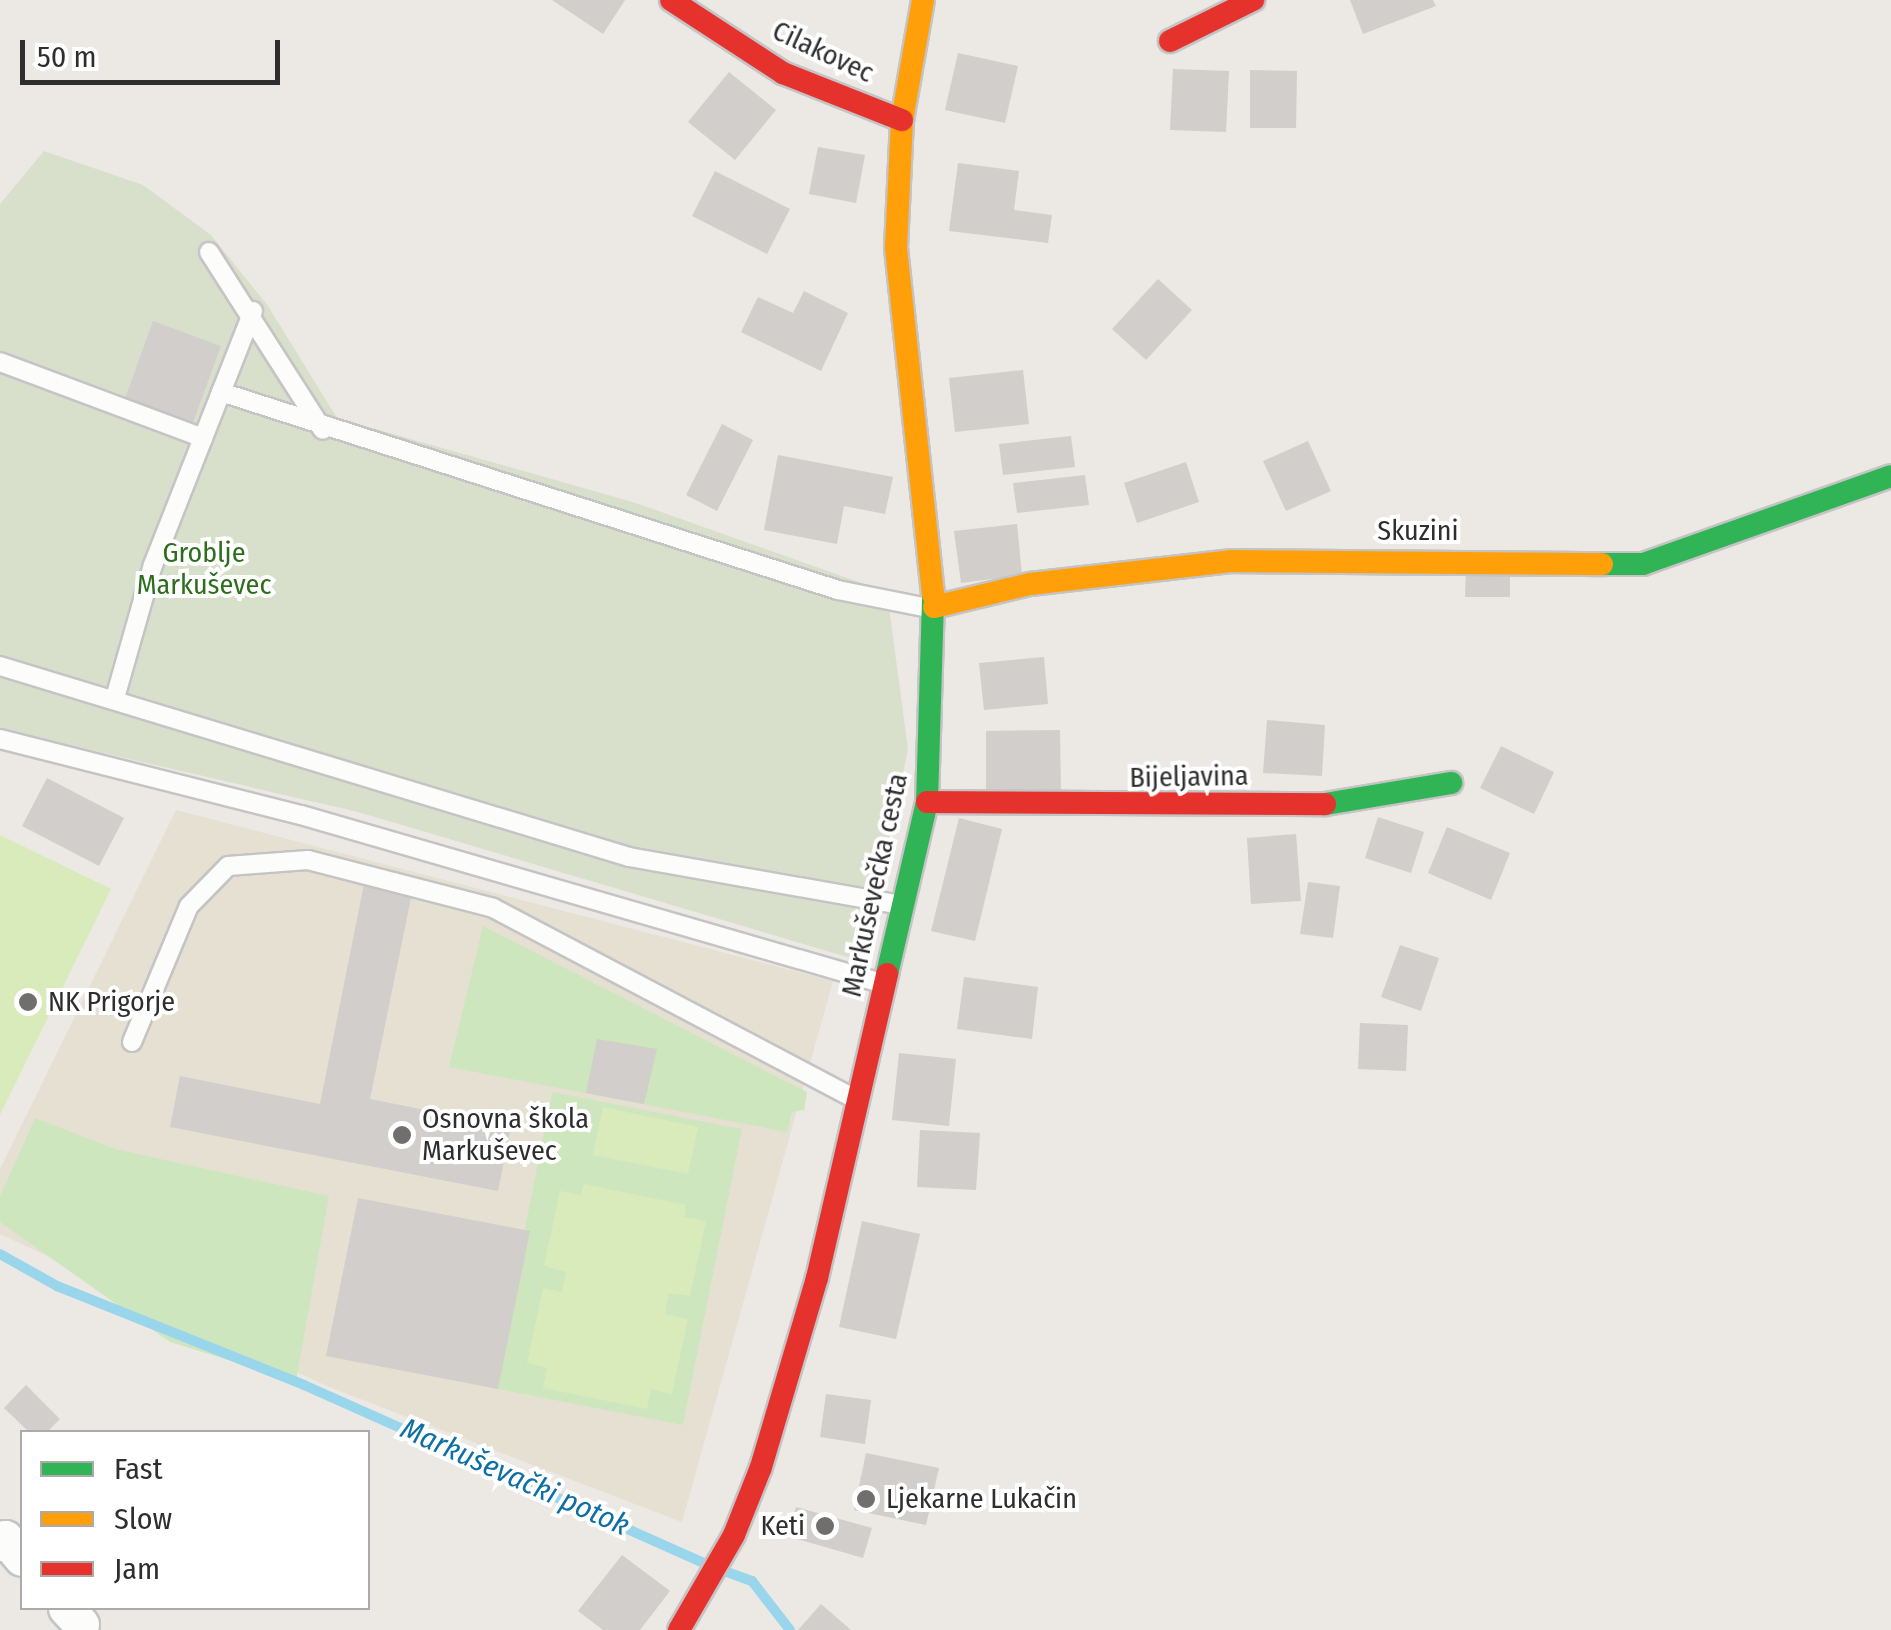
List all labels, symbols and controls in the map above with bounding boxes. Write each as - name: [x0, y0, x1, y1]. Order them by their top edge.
- street label: Cilakovec: [767, 14, 879, 90]
- scale bar: [25, 20, 285, 82]
- text: 50 m: [37, 39, 97, 75]
- street label: Skuzini: [1377, 514, 1459, 548]
- park label: Groblje Markuševec: [137, 536, 271, 602]
- street label: Bijeljavina: [1129, 759, 1249, 795]
- street label: Markuševečka cesta: [835, 770, 915, 1000]
- place label: NK Prigorje: [48, 985, 175, 1019]
- marker: NK Prigorje: [17, 991, 39, 1013]
- place label: Osnovna škola Markuševec: [422, 1102, 589, 1168]
- marker: Osnovna škola Markuševec: [391, 1124, 413, 1146]
- water label: Markuševački potok: [395, 1410, 635, 1544]
- legend: [20, 1430, 370, 1610]
- text: Fast: [114, 1451, 162, 1487]
- place label: Ljekarne Lukačin: [886, 1482, 1077, 1516]
- marker: Ljekarne Lukačin: [855, 1488, 877, 1510]
- text: Slow: [114, 1501, 172, 1537]
- place label: Keti: [761, 1509, 805, 1543]
- marker: Keti: [814, 1515, 836, 1537]
- text: Jam: [114, 1551, 160, 1587]

